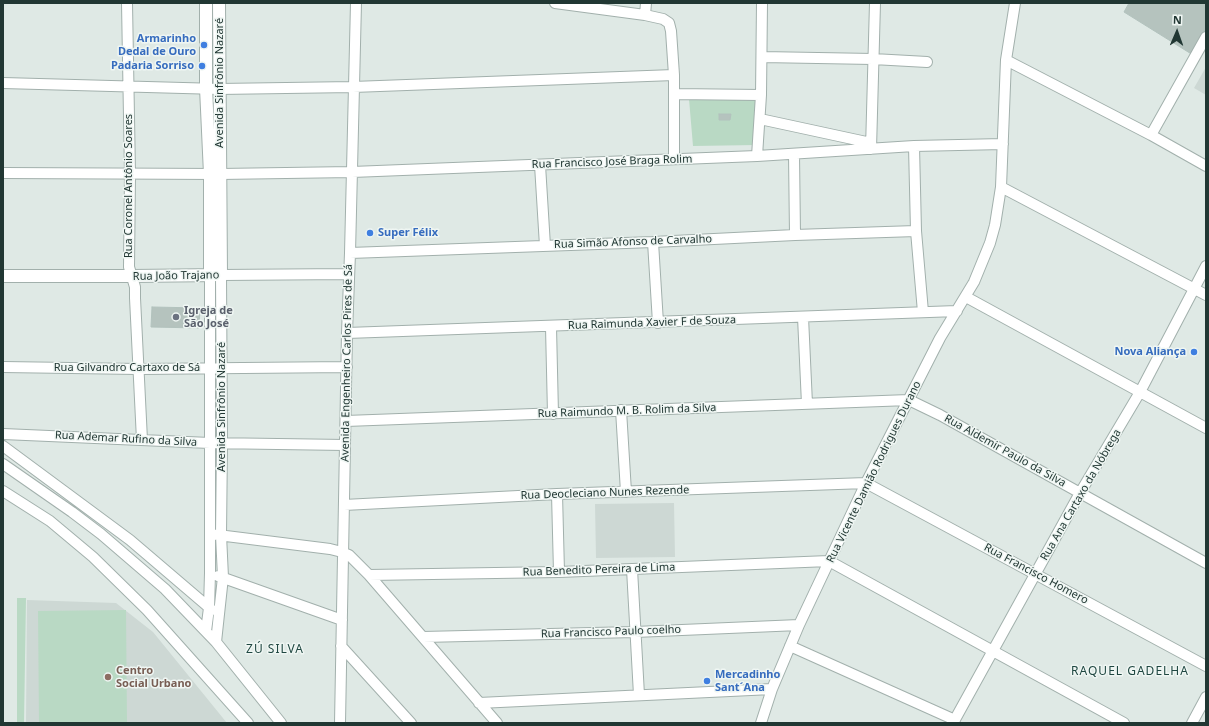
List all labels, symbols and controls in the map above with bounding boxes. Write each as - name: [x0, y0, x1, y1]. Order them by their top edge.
- north arrow: [1157, 12, 1197, 52]
- text: N: [1173, 12, 1182, 27]
- street label: Avenida Sinfrônio Nazaré: [213, 18, 227, 148]
- place label: Armarinho Dedal de Ouro: [118, 32, 196, 58]
- marker: Armarinho Dedal de Ouro: [199, 40, 209, 50]
- place label: Padaria Sorriso: [111, 59, 194, 73]
- marker: Padaria Sorriso: [197, 61, 207, 71]
- street label: Rua Coronel Antônio Soares: [122, 114, 136, 258]
- street label: Rua Francisco José Braga Rolim: [531, 153, 693, 171]
- place label: Super Félix: [378, 226, 438, 240]
- marker: Super Félix: [365, 228, 375, 238]
- street label: Rua Simão Afonso de Carvalho: [554, 233, 712, 251]
- street label: Avenida Engenheiro Carlos Pires de Sá: [339, 264, 355, 462]
- street label: Rua João Trajano: [133, 269, 219, 283]
- place label: Igreja de São José: [184, 304, 233, 330]
- marker: Igreja de São José: [171, 312, 181, 322]
- street label: Rua Raimunda Xavier F de Souza: [568, 313, 736, 333]
- street label: Avenida Sinfrônio Nazaré: [215, 342, 229, 472]
- place label: Nova Aliança: [1114, 345, 1186, 359]
- marker: Nova Aliança: [1189, 347, 1199, 357]
- street label: Rua Gilvandro Cartaxo de Sá: [54, 361, 200, 375]
- street label: Rua Vicente Damião Rodrigues Durano: [824, 379, 924, 565]
- street label: Rua Raimundo M. B. Rolim da Silva: [537, 401, 717, 421]
- street label: Rua Aldemir Paulo da Silva: [942, 412, 1068, 490]
- street label: Rua Ana Cartaxo da Nóbrega: [1038, 427, 1124, 563]
- street label: Rua Ademar Rufino da Silva: [55, 429, 197, 449]
- street label: Rua Deocleciano Nunes Rezende: [520, 483, 690, 503]
- street label: Rua Francisco Homero: [982, 541, 1090, 607]
- street label: Rua Benedito Pereira de Lima: [523, 561, 675, 579]
- street label: Rua Francisco Paulo coelho: [541, 623, 681, 641]
- district label: ZÚ SILVA: [246, 643, 304, 657]
- place label: Centro Social Urbano: [116, 664, 191, 690]
- district label: RAQUEL GADELHA: [1071, 665, 1189, 679]
- place label: Mercadinho Sant´Ana: [715, 668, 780, 694]
- marker: Centro Social Urbano: [103, 672, 113, 682]
- marker: Mercadinho Sant´Ana: [702, 676, 712, 686]

